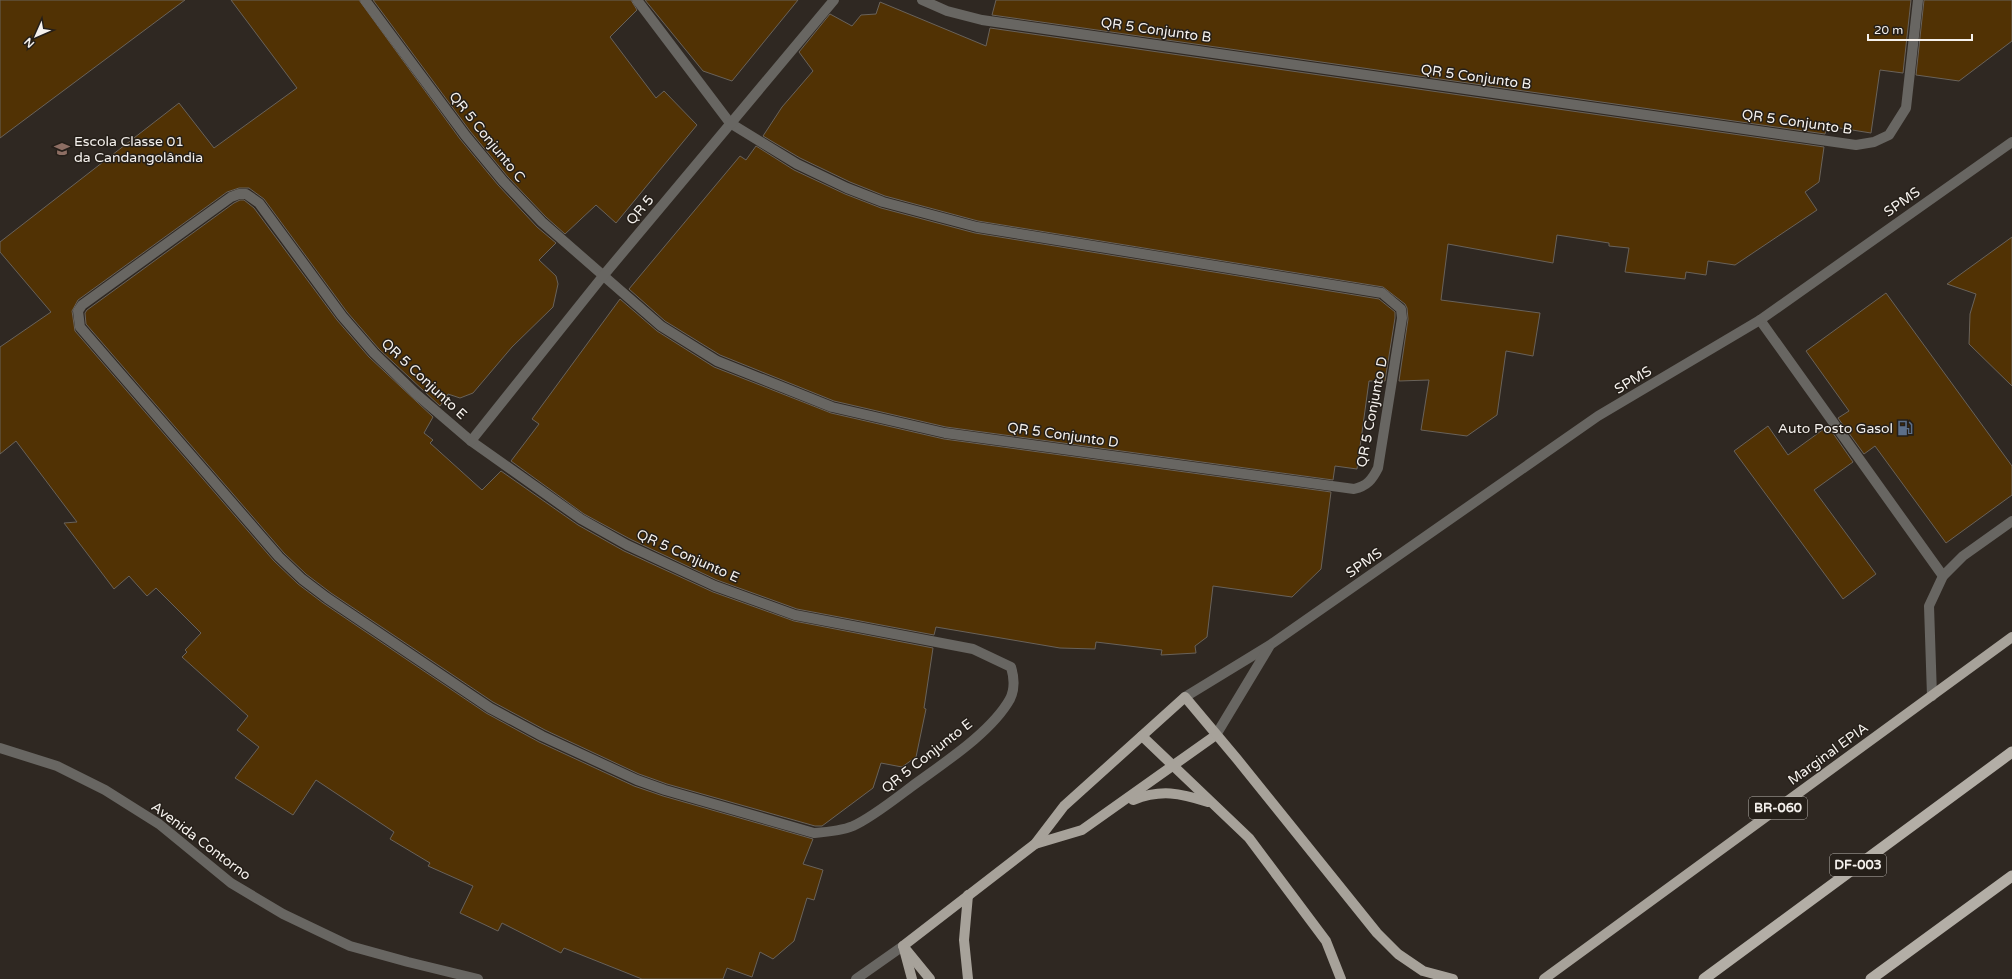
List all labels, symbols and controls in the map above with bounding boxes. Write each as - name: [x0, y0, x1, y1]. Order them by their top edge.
- street label: QR 5 Conjunto B: [1100, 14, 1212, 46]
- north arrow: [16, 16, 56, 56]
- scale bar: [1868, 16, 1972, 42]
- text: 20 m: [1874, 23, 1903, 37]
- text: N: [22, 35, 37, 50]
- street label: QR 5 Conjunto B: [1420, 61, 1532, 93]
- street label: QR 5 Conjunto C: [445, 88, 529, 186]
- street label: QR 5 Conjunto B: [1741, 106, 1853, 138]
- place label: Escola Classe 01 da Candangolândia: [74, 133, 203, 166]
- school or university icon: Escola Classe 01 da Candangolândia: [53, 140, 71, 158]
- street label: SPMS: [1881, 183, 1924, 220]
- street label: QR 5: [623, 192, 657, 228]
- street label: QR 5 Conjunto E: [378, 335, 470, 423]
- street label: QR 5 Conjunto D: [1353, 355, 1391, 469]
- street label: SPMS: [1611, 362, 1655, 398]
- street label: QR 5 Conjunto D: [1006, 419, 1120, 451]
- fuel station icon: Auto Posto Gasol: [1896, 419, 1914, 437]
- place label: Auto Posto Gasol: [1778, 420, 1893, 437]
- street label: QR 5 Conjunto E: [634, 526, 742, 586]
- street label: SPMS: [1343, 544, 1386, 581]
- street label: QR 5 Conjunto E: [878, 715, 976, 797]
- street label: Marginal EPIA: [1785, 719, 1871, 789]
- road number: BR-060: [1749, 797, 1807, 819]
- street label: Avenida Contorno: [148, 798, 254, 884]
- road number: DF-003: [1830, 854, 1886, 876]

